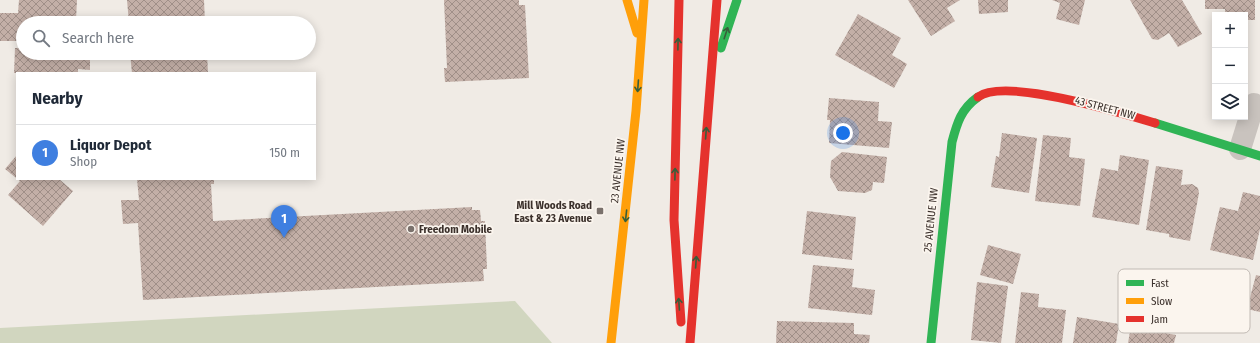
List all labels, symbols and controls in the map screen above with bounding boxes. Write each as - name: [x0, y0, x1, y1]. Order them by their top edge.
- map controls: [1212, 12, 1248, 120]
- button: +: [1212, 12, 1248, 48]
- search box: [16, 16, 316, 60]
- one-way arrow: [723, 26, 730, 39]
- icon: search: [30, 27, 52, 49]
- text: Search here: [62, 29, 134, 47]
- one-way arrow: [674, 38, 682, 51]
- button: −: [1212, 48, 1248, 84]
- one-way arrow: [635, 79, 642, 92]
- button: layers: [1212, 84, 1248, 120]
- text: Nearby: [32, 88, 83, 109]
- street label: 43 STREET NW: [1073, 94, 1137, 122]
- your location: [833, 123, 853, 143]
- one-way arrow: [702, 127, 709, 140]
- text: Liquor Depot: [70, 136, 151, 154]
- street label: 23 AVENUE NW: [608, 138, 628, 204]
- text: 1: [42, 145, 48, 160]
- text: 150 m: [269, 145, 300, 160]
- text: Shop: [70, 154, 97, 169]
- one-way arrow: [671, 168, 679, 181]
- street label: 25 AVENUE NW: [921, 187, 941, 253]
- place label: Mill Woods Road East & 23 Avenue: [514, 199, 592, 225]
- pin: 1: [271, 205, 297, 238]
- marker: Mill Woods Road East & 23 Avenue: [595, 206, 605, 216]
- one-way arrow: [622, 209, 629, 222]
- place label: Freedom Mobile: [419, 223, 492, 236]
- marker: Freedom Mobile: [406, 224, 416, 234]
- one-way arrow: [693, 256, 700, 269]
- legend: [1118, 269, 1250, 333]
- text: Fast: [1151, 277, 1169, 290]
- text: Slow: [1151, 295, 1172, 308]
- one-way arrow: [676, 298, 683, 311]
- text: Jam: [1151, 313, 1168, 326]

